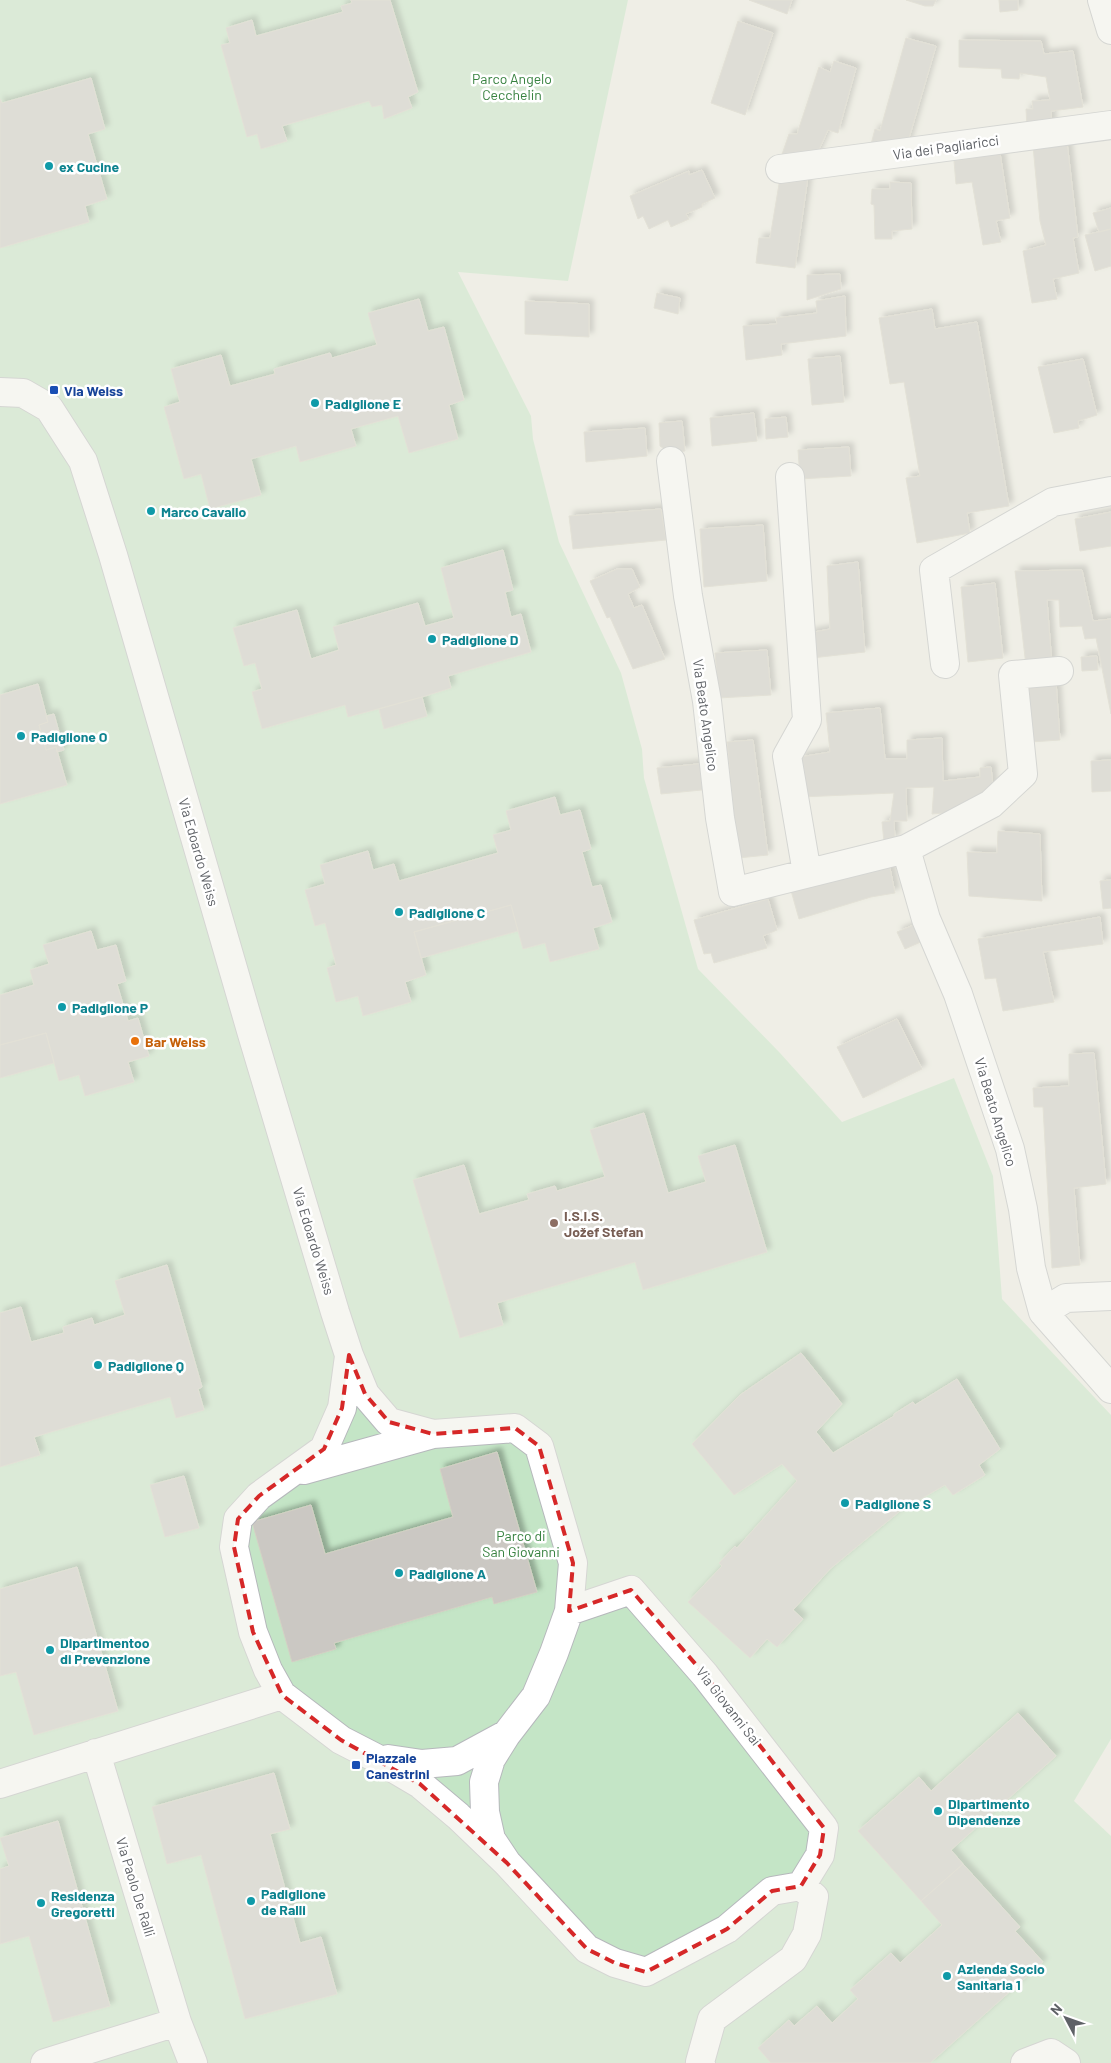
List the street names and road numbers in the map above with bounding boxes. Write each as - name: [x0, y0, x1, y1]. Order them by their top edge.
- street label: Via dei Pagliaricci: [892, 131, 1000, 163]
- street label: Via Beato Angelico: [690, 658, 722, 772]
- street label: Via Edoardo Weiss: [175, 796, 223, 908]
- street label: Via Beato Angelico: [971, 1055, 1021, 1169]
- street label: Via Edoardo Weiss: [290, 1185, 339, 1297]
- street label: Via Giovanni Sai: [693, 1663, 765, 1749]
- street label: Via Paolo De Ralli: [113, 1835, 159, 1939]

